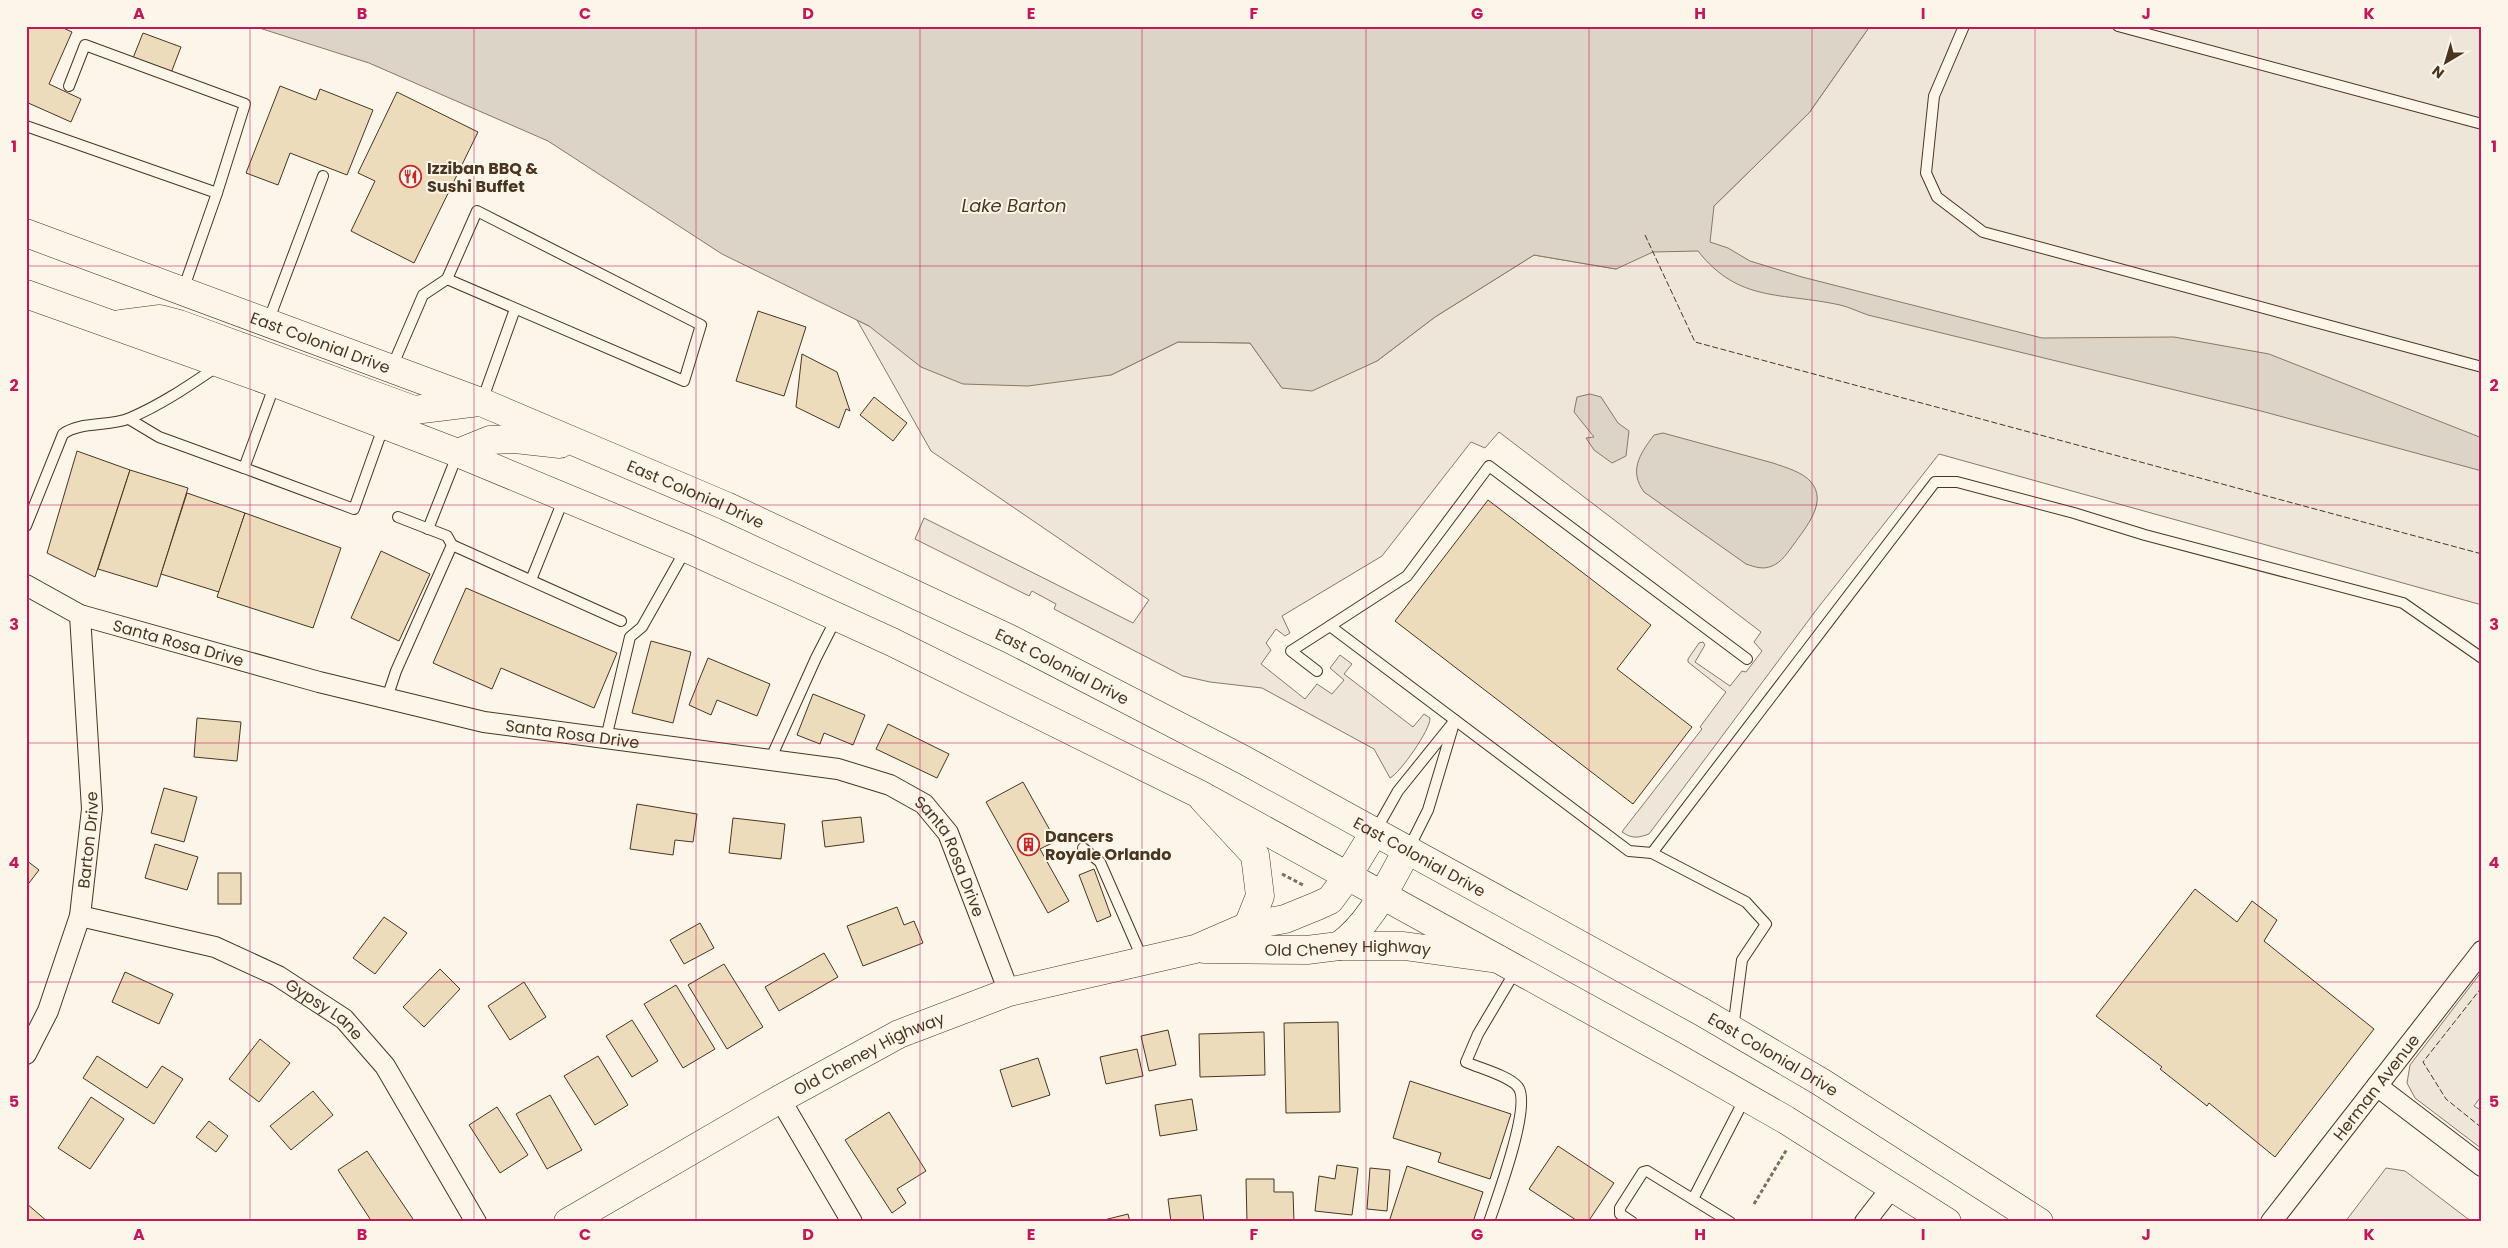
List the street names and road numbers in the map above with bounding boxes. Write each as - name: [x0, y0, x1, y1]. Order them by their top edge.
- street label: East Colonial Drive: [247, 306, 393, 379]
- street label: East Colonial Drive: [623, 454, 768, 534]
- street label: Santa Rosa Drive: [110, 614, 246, 672]
- street label: East Colonial Drive: [991, 623, 1133, 711]
- street label: Santa Rosa Drive: [504, 714, 641, 755]
- street label: Santa Rosa Drive: [911, 790, 990, 920]
- street label: Barton Drive: [72, 791, 104, 890]
- street label: East Colonial Drive: [1349, 811, 1490, 903]
- street label: Old Cheney Highway: [1265, 934, 1432, 962]
- street label: Gypsy Lane: [281, 973, 368, 1045]
- street label: Old Cheney Highway: [789, 1007, 948, 1102]
- street label: East Colonial Drive: [1704, 1007, 1843, 1102]
- street label: Herman Avenue: [2328, 1029, 2425, 1145]

